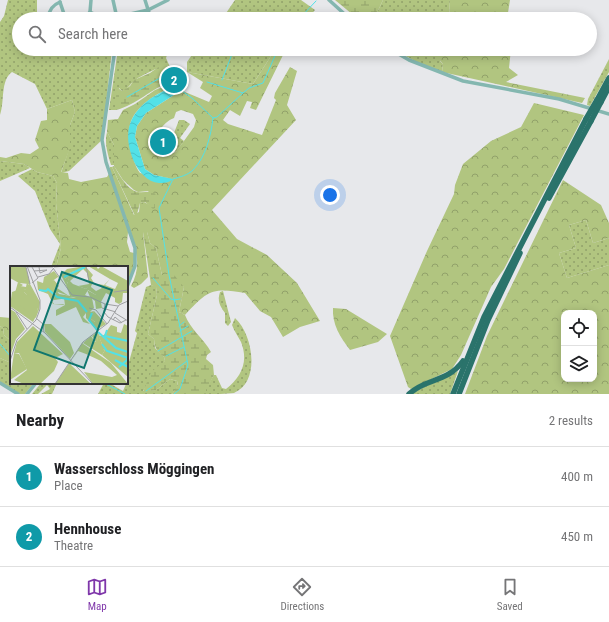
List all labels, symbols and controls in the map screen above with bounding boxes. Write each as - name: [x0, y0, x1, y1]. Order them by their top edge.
- search box: [12, 12, 597, 56]
- icon: search: [26, 23, 48, 45]
- text: Search here: [58, 25, 128, 43]
- pin: 2: [161, 65, 187, 95]
- pin: 1: [150, 127, 176, 157]
- your location: [320, 185, 340, 205]
- inset map: [10, 266, 128, 384]
- map controls: [561, 310, 597, 382]
- button: locate: [561, 310, 597, 346]
- button: layers: [561, 346, 597, 382]
- text: Nearby: [16, 410, 64, 430]
- text: 2 results: [549, 413, 593, 428]
- text: Wasserschloss Möggingen: [54, 460, 214, 478]
- text: 1: [26, 469, 32, 484]
- text: 400 m: [561, 469, 593, 484]
- text: Place: [54, 478, 83, 493]
- text: Hennhouse: [54, 520, 121, 538]
- text: 2: [26, 529, 32, 544]
- text: 450 m: [561, 529, 593, 544]
- text: Theatre: [54, 538, 93, 553]
- tab: Map: [86, 576, 108, 613]
- tab: Directions: [280, 576, 324, 613]
- tab: Saved: [497, 576, 523, 613]

